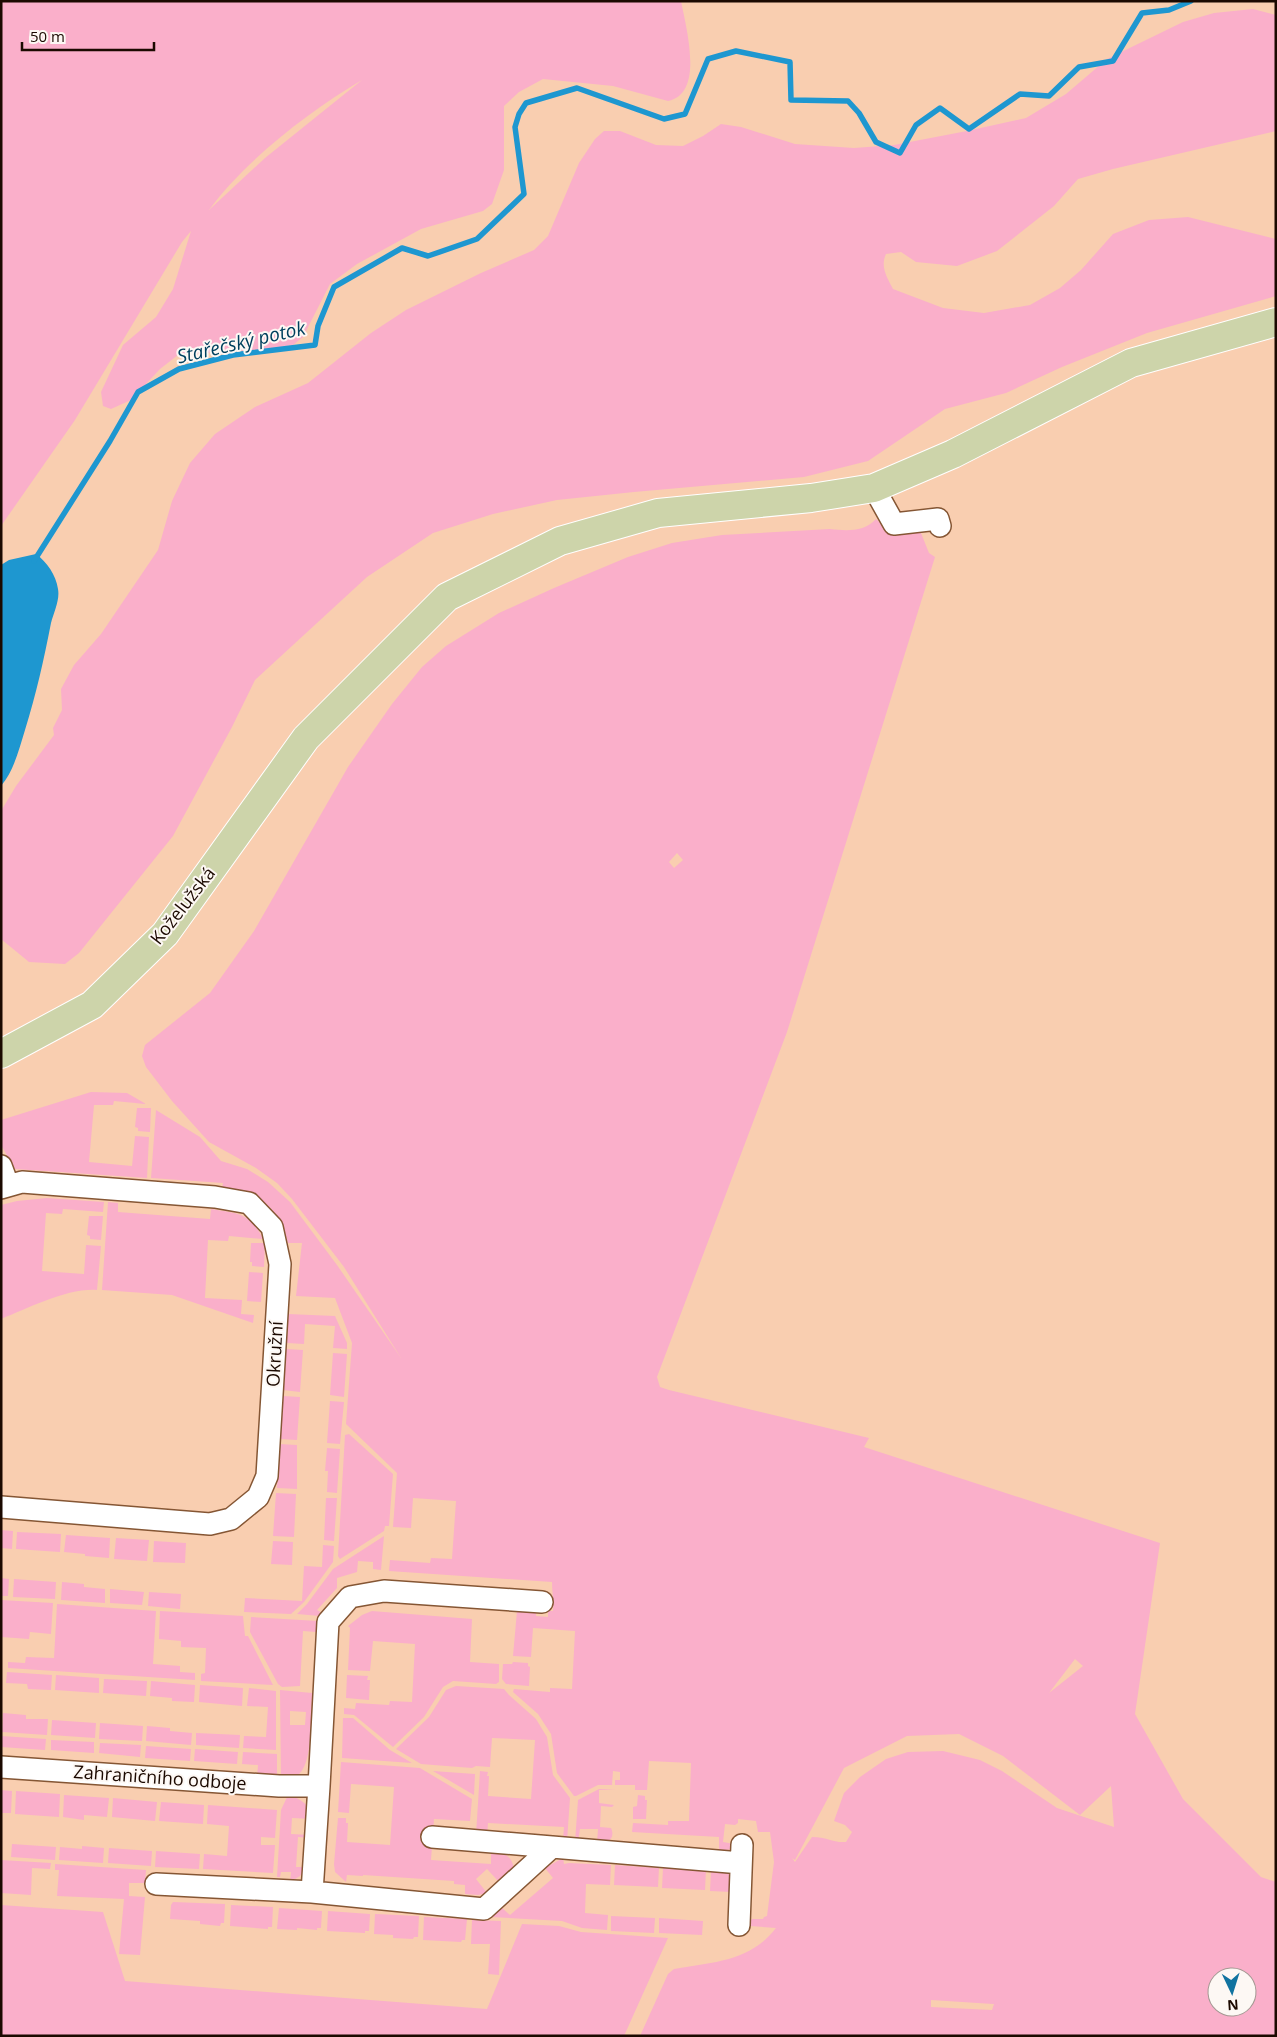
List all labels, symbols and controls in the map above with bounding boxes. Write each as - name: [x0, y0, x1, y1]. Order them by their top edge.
- scale bar: [22, 20, 155, 52]
- text: 50 m: [30, 26, 65, 46]
- water label: Stařečský potok: [174, 314, 309, 369]
- street label: Koželužská: [144, 862, 220, 949]
- street label: Okružní: [260, 1320, 288, 1387]
- street label: Zahraničního odboje: [73, 1759, 247, 1795]
- north arrow: [1207, 1967, 1257, 2017]
- text: N: [1227, 1996, 1239, 2015]

